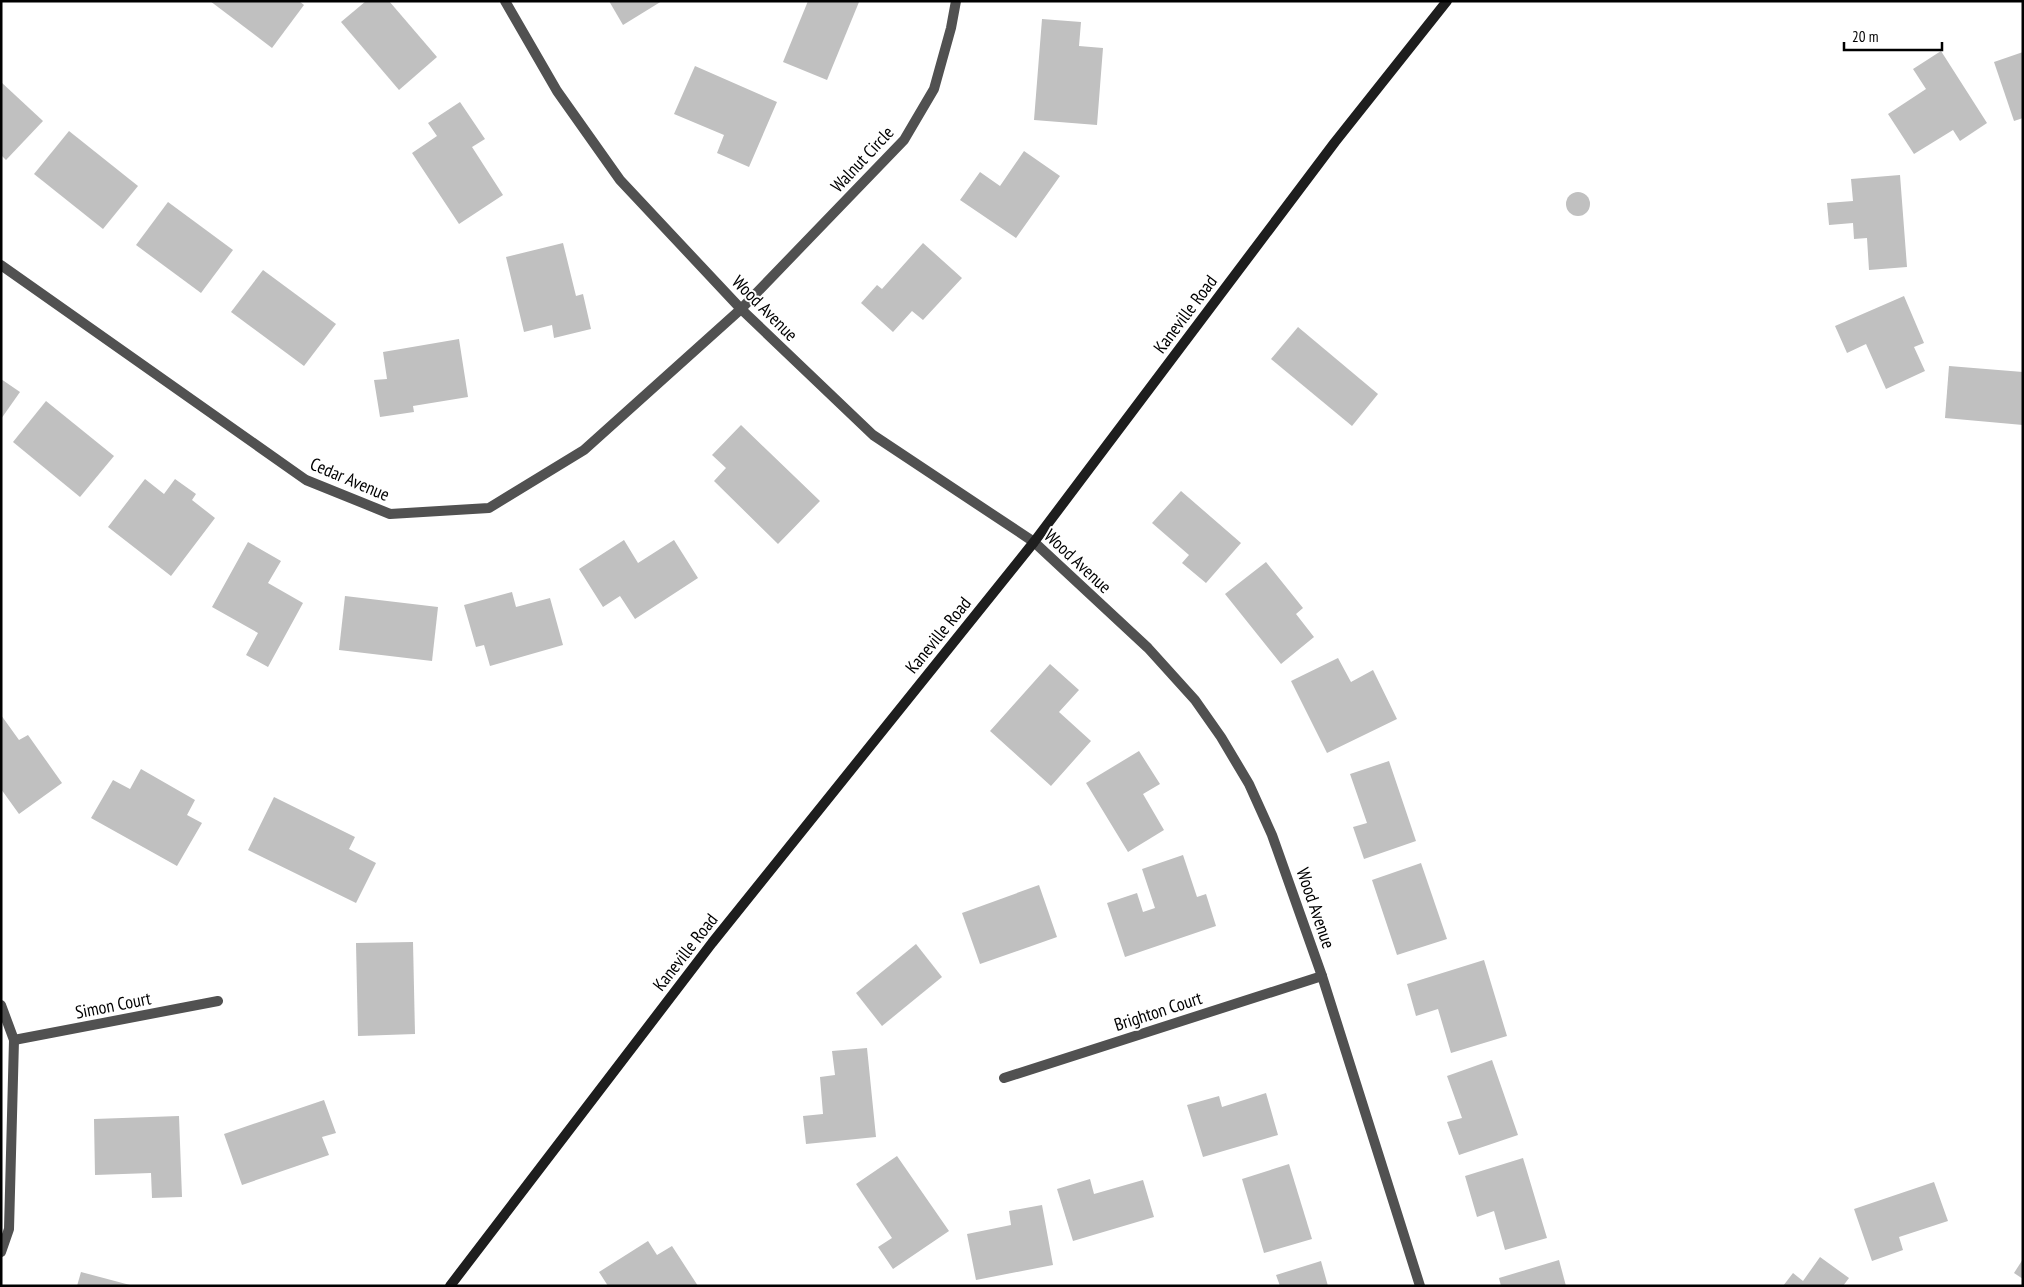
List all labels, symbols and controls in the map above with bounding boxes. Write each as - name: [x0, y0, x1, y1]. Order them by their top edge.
- scale bar: [1844, 20, 1942, 52]
- text: 20 m: [1852, 27, 1878, 46]
- street label: Walnut Circle: [825, 121, 899, 197]
- street label: Wood Avenue: [727, 270, 803, 346]
- street label: Kaneville Road: [1148, 270, 1222, 358]
- street label: Cedar Avenue: [307, 452, 393, 506]
- street label: Wood Avenue: [1040, 524, 1116, 598]
- street label: Kaneville Road: [900, 592, 976, 678]
- street label: Wood Avenue: [1292, 865, 1340, 951]
- street label: Kaneville Road: [648, 909, 722, 995]
- street label: Simon Court: [73, 986, 153, 1024]
- street label: Brighton Court: [1111, 986, 1205, 1036]

